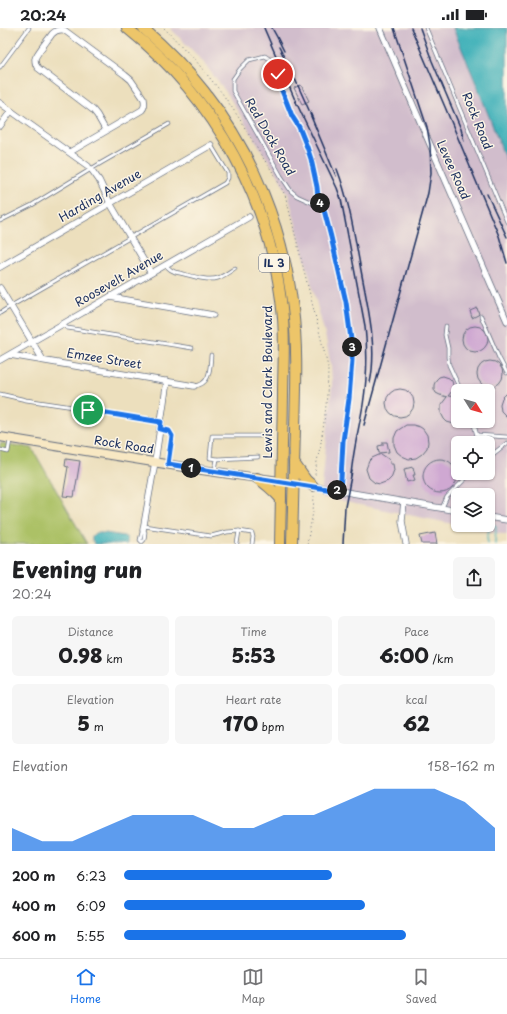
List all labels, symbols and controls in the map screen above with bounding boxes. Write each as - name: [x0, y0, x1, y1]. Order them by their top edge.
- text: 20:24: [20, 3, 66, 26]
- pin: [261, 57, 295, 91]
- icon: check: [267, 63, 289, 85]
- street label: Rock Road: [458, 89, 498, 152]
- street label: Red Dock Road: [241, 94, 300, 179]
- street label: Levee Road: [433, 137, 475, 202]
- street label: Harding Avenue: [55, 164, 144, 226]
- pin: 4: [310, 193, 330, 213]
- text: 4: [316, 194, 324, 211]
- street label: Roosevelt Avenue: [71, 245, 166, 311]
- road number: IL 3: [259, 254, 289, 272]
- street label: Lewis and Clark Boulevard: [258, 305, 276, 459]
- pin: 3: [342, 337, 362, 357]
- text: 3: [348, 338, 356, 355]
- street label: Emzee Street: [65, 343, 143, 373]
- north arrow: [451, 384, 495, 428]
- map controls: [451, 384, 495, 532]
- pin: [71, 393, 105, 427]
- icon: arrive: [77, 399, 99, 421]
- street label: Rock Road: [93, 430, 155, 458]
- button: locate: [451, 436, 495, 480]
- pin: 1: [181, 458, 201, 478]
- text: 1: [188, 459, 194, 476]
- pin: 2: [327, 480, 347, 500]
- text: 2: [333, 481, 341, 498]
- button: layers: [451, 488, 495, 532]
- text: Evening run: [12, 552, 142, 585]
- button: share: [453, 557, 495, 599]
- text: 20:24: [12, 584, 52, 603]
- text: Distance: [67, 623, 114, 640]
- text: Time: [241, 623, 267, 640]
- text: Pace: [404, 623, 429, 640]
- text: 0.98: [58, 640, 103, 670]
- text: 5:53: [231, 640, 276, 670]
- text: 6:00: [379, 640, 429, 670]
- text: km: [103, 650, 123, 667]
- text: /km: [429, 650, 454, 667]
- text: Elevation: [67, 691, 114, 708]
- text: Heart rate: [226, 691, 281, 708]
- text: kcal: [406, 691, 427, 708]
- text: 5: [77, 708, 90, 738]
- text: 170: [222, 708, 258, 738]
- text: 62: [403, 708, 430, 738]
- text: m: [90, 718, 104, 735]
- text: bpm: [258, 718, 285, 735]
- text: Elevation: [12, 756, 68, 775]
- text: 158–162 m: [428, 756, 495, 775]
- text: 200 m: [12, 866, 56, 885]
- text: 6:23: [76, 866, 106, 885]
- text: 400 m: [12, 896, 56, 915]
- text: 6:09: [76, 896, 106, 915]
- text: 600 m: [12, 926, 56, 945]
- text: 5:55: [76, 926, 105, 945]
- tab: Home: [70, 966, 101, 1007]
- tab: Map: [241, 966, 265, 1007]
- tab: Saved: [406, 966, 437, 1007]

